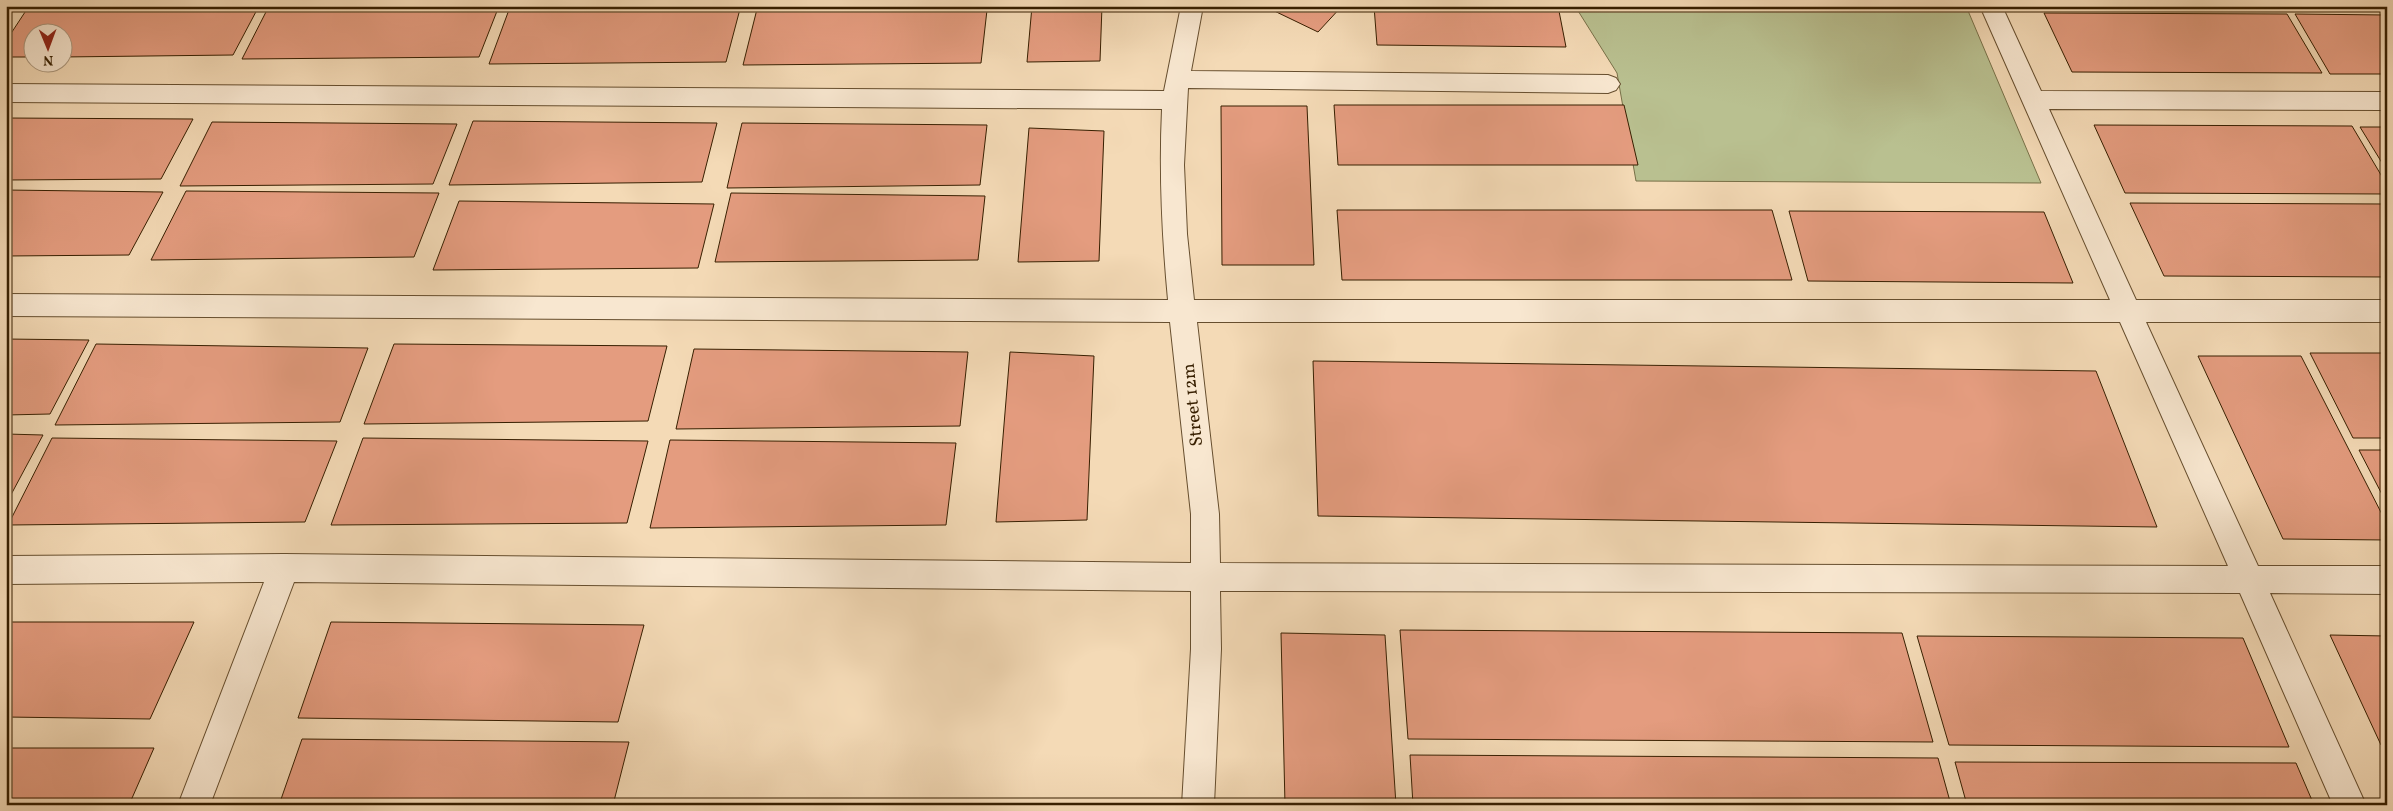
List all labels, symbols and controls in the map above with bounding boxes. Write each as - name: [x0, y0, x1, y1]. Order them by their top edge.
- north arrow: [22, 22, 72, 72]
- text: N: [43, 50, 53, 69]
- street label: Street 12m: [1177, 362, 1210, 448]

